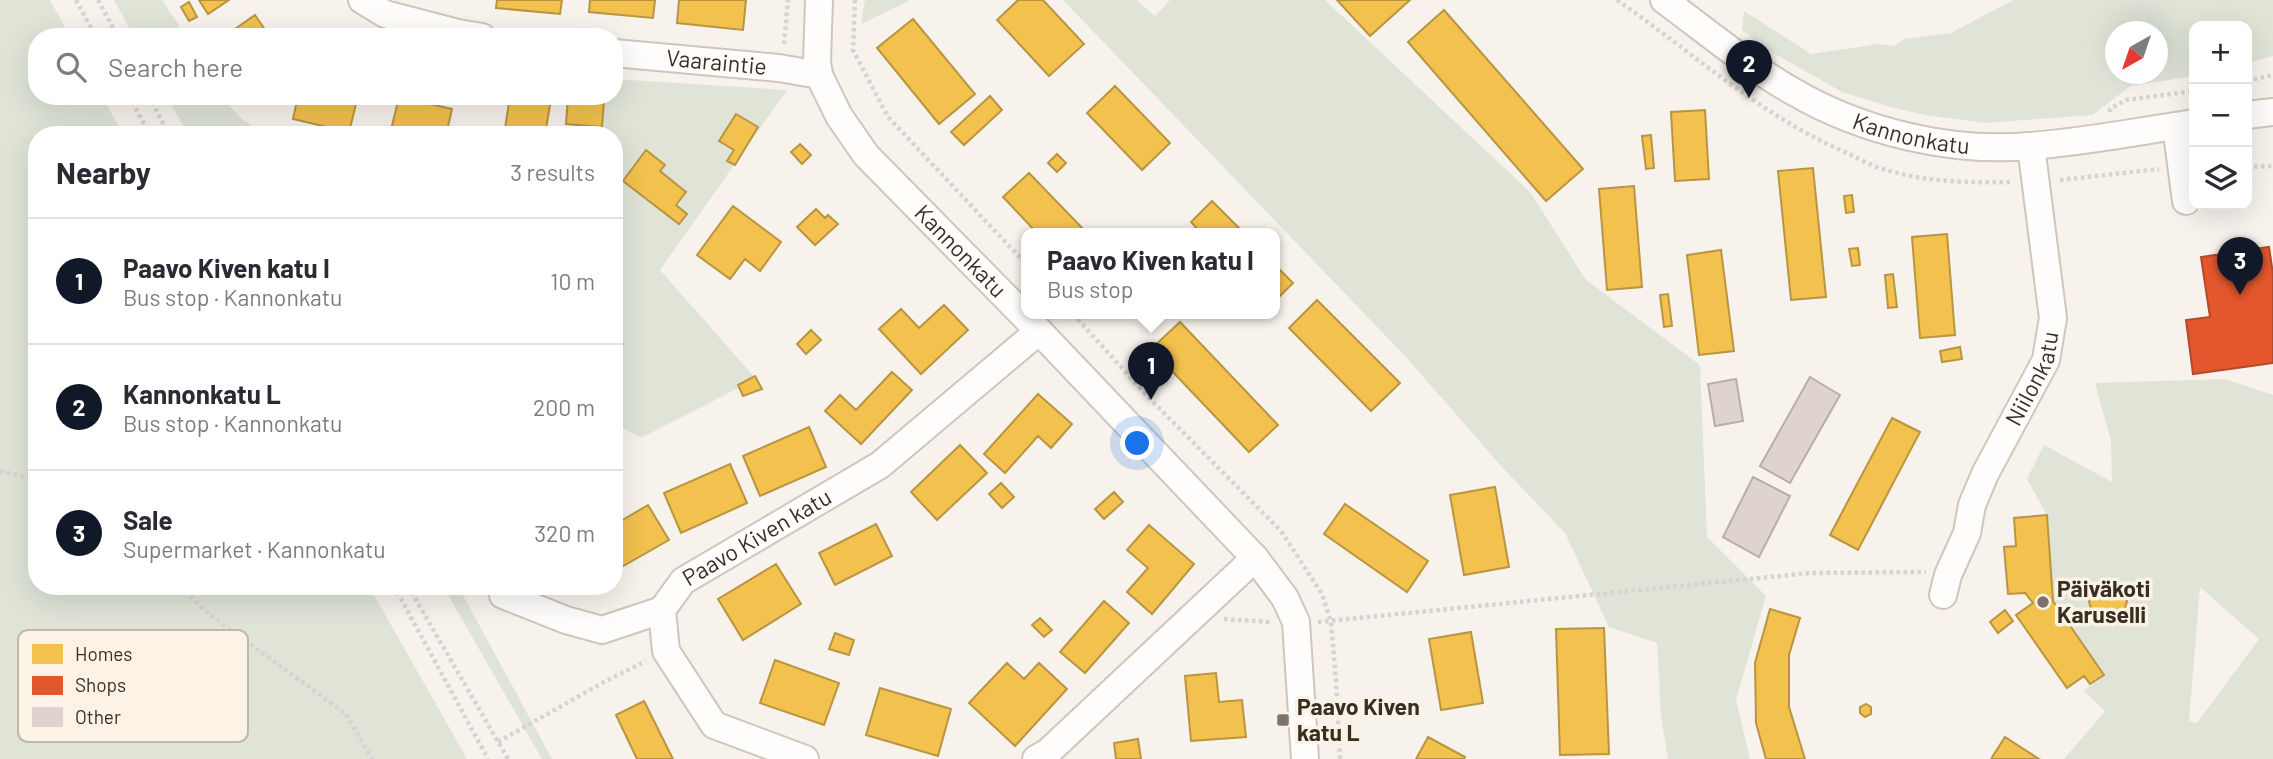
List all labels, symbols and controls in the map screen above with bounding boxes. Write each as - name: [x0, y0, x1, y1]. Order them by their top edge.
- north arrow: [2105, 21, 2168, 84]
- map controls: [2189, 21, 2252, 210]
- button: +: [2189, 21, 2252, 84]
- search box: [28, 28, 623, 105]
- pin: 2: [1726, 40, 1772, 98]
- street label: Vaaraintie: [665, 43, 768, 80]
- icon: search: [52, 48, 90, 86]
- text: Search here: [108, 51, 243, 82]
- button: −: [2189, 84, 2252, 147]
- street label: Kannonkatu: [1849, 106, 1971, 159]
- button: layers: [2189, 147, 2252, 210]
- text: Nearby: [56, 154, 151, 190]
- text: 3 results: [510, 158, 595, 186]
- street label: Kannonkatu: [909, 198, 1013, 303]
- popup: [1021, 228, 1280, 319]
- pin: 3: [2217, 237, 2263, 295]
- text: Paavo Kiven katu I: [1047, 244, 1254, 275]
- text: Paavo Kiven katu I: [123, 252, 330, 283]
- text: 1: [75, 267, 83, 295]
- text: 10 m: [550, 267, 595, 295]
- text: Bus stop: [1047, 275, 1134, 303]
- text: Bus stop · Kannonkatu: [123, 283, 342, 311]
- street label: Niilonkatu: [1998, 329, 2064, 430]
- pin: 1: [1128, 342, 1174, 400]
- text: Kannonkatu L: [123, 378, 281, 409]
- text: 2: [73, 393, 85, 421]
- text: 200 m: [533, 393, 595, 421]
- text: Bus stop · Kannonkatu: [123, 409, 342, 437]
- your location: [1120, 426, 1154, 460]
- street label: Paavo Kiven katu: [677, 482, 836, 591]
- text: Sale: [123, 504, 173, 535]
- text: 3: [73, 519, 85, 547]
- text: 320 m: [534, 519, 595, 547]
- text: Supermarket · Kannonkatu: [123, 535, 386, 563]
- place label: Päiväkoti Karuselli: [2057, 574, 2150, 628]
- marker: Päiväkoti Karuselli: [2035, 594, 2051, 610]
- legend: [18, 630, 248, 742]
- text: Homes: [75, 642, 132, 665]
- text: Shops: [75, 673, 126, 696]
- place label: Paavo Kiven katu L: [1297, 692, 1420, 746]
- text: Other: [75, 705, 121, 728]
- marker: Paavo Kiven katu L: [1275, 712, 1291, 728]

